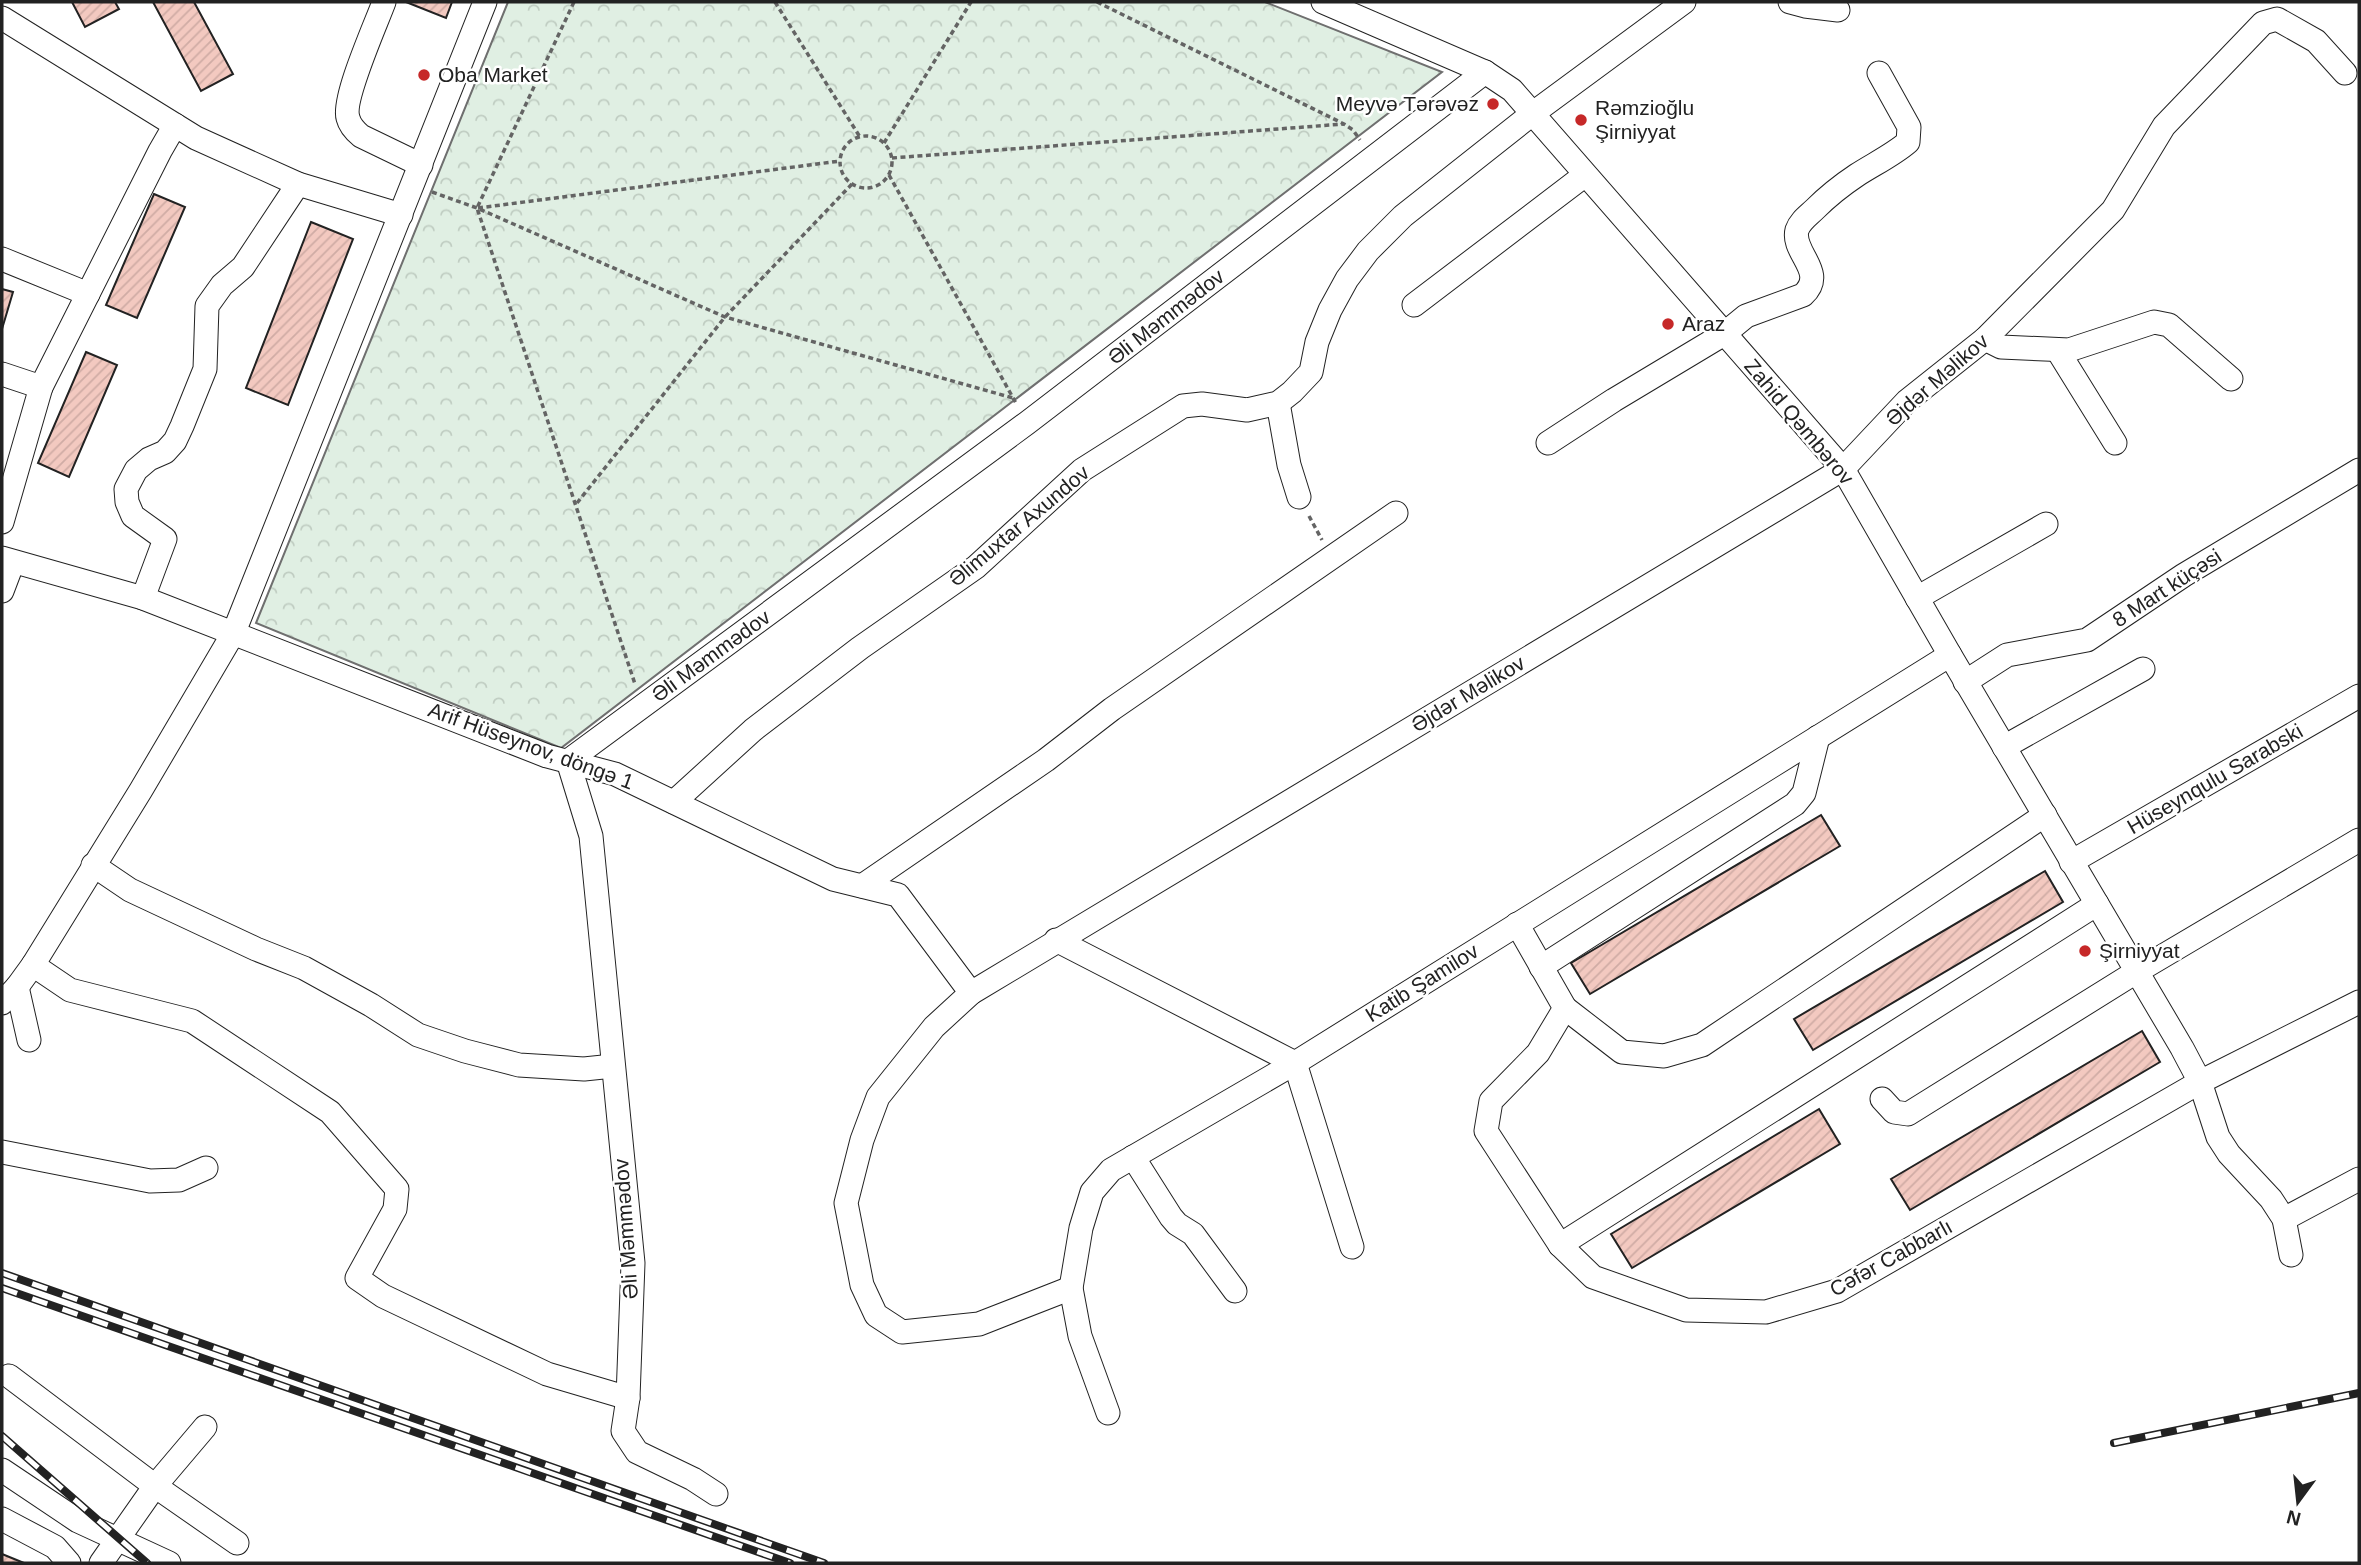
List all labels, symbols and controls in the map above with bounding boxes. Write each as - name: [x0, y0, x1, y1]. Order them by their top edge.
- place label: Oba Market: [438, 63, 548, 86]
- marker: Oba Market: [416, 67, 432, 83]
- place label: Meyvə Tərəvəz: [1336, 92, 1479, 115]
- marker: Meyvə Tərəvəz: [1485, 96, 1501, 112]
- place label: Rəmzioğlu Şirniyyat: [1595, 96, 1694, 143]
- marker: Rəmzioğlu Şirniyyat: [1573, 112, 1589, 128]
- street label: Əli Məmmədov: [1103, 264, 1229, 369]
- place label: Araz: [1682, 312, 1725, 335]
- marker: Araz: [1660, 316, 1676, 332]
- street label: Əjdər Məlikov: [1881, 329, 1993, 430]
- street label: Zahid Qəmbərov: [1740, 354, 1859, 489]
- street label: Əlimuxtar Axundov: [944, 460, 1094, 591]
- street label: 8 Mart küçəsi: [2108, 544, 2225, 631]
- street label: Əli Məmmədov: [647, 605, 775, 706]
- street label: Əjdər Məlikov: [1407, 651, 1529, 736]
- street label: Arif Hüseynov, döngə 1: [425, 698, 637, 793]
- street label: Hüseynqulu Sarabski: [2123, 719, 2306, 838]
- street label: Katib Şamilov: [1361, 939, 1483, 1026]
- place label: Şirniyyat: [2099, 939, 2180, 962]
- marker: Şirniyyat: [2077, 943, 2093, 959]
- street label: Əli Məmmədov: [609, 1158, 642, 1300]
- street label: Cəfər Cabbarlı: [1825, 1214, 1956, 1301]
- north arrow: [2263, 1467, 2333, 1537]
- text: N: [2284, 1506, 2303, 1530]

